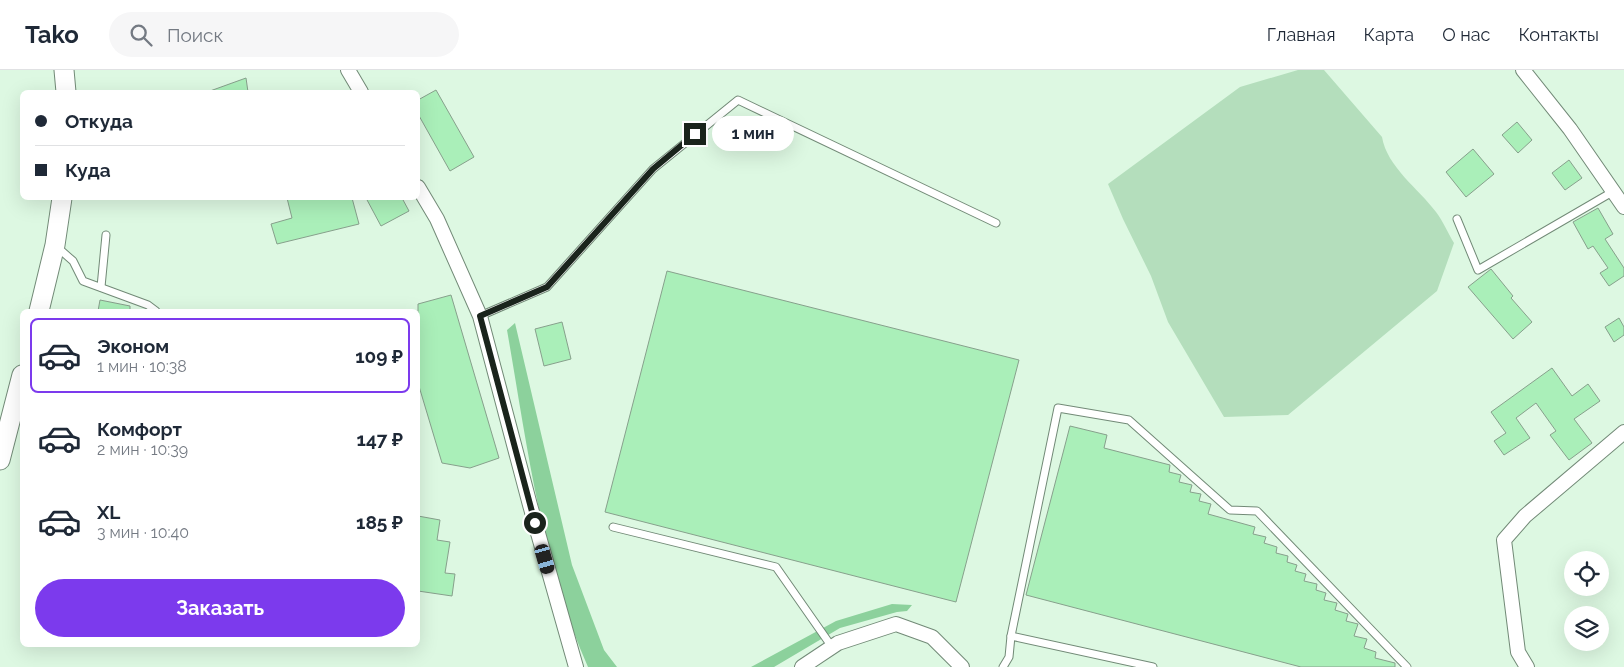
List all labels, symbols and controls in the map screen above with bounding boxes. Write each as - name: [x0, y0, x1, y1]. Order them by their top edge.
- search box: [109, 12, 459, 57]
- text: Tako: [25, 20, 79, 49]
- icon: search: [127, 21, 155, 49]
- text: Поиск: [167, 24, 223, 46]
- text: Главная: [1267, 24, 1335, 45]
- text: Карта: [1363, 24, 1414, 45]
- text: О нас: [1442, 24, 1490, 45]
- text: Контакты: [1518, 24, 1599, 45]
- text: Откуда: [65, 110, 133, 132]
- callout: 1 мин: [712, 116, 795, 152]
- route end: [684, 123, 706, 145]
- text: 1 мин: [732, 124, 774, 143]
- text: Куда: [65, 159, 111, 181]
- icon: car: [37, 333, 82, 378]
- text: Эконом: [97, 335, 169, 357]
- text: 109 ₽: [355, 345, 403, 367]
- text: 1 мин · 10:38: [97, 357, 187, 376]
- icon: car: [37, 416, 82, 461]
- text: Комфорт: [97, 418, 182, 440]
- text: 147 ₽: [357, 428, 403, 450]
- text: 2 мин · 10:39: [97, 440, 188, 459]
- icon: car: [37, 499, 82, 544]
- text: XL: [97, 501, 120, 523]
- text: 185 ₽: [356, 511, 403, 533]
- route start: [524, 512, 546, 534]
- text: 3 мин · 10:40: [97, 523, 189, 542]
- car: [533, 543, 556, 575]
- map controls: [1564, 551, 1609, 651]
- button: locate: [1564, 551, 1609, 596]
- button: Заказать: [35, 579, 405, 637]
- button: layers: [1564, 606, 1609, 651]

